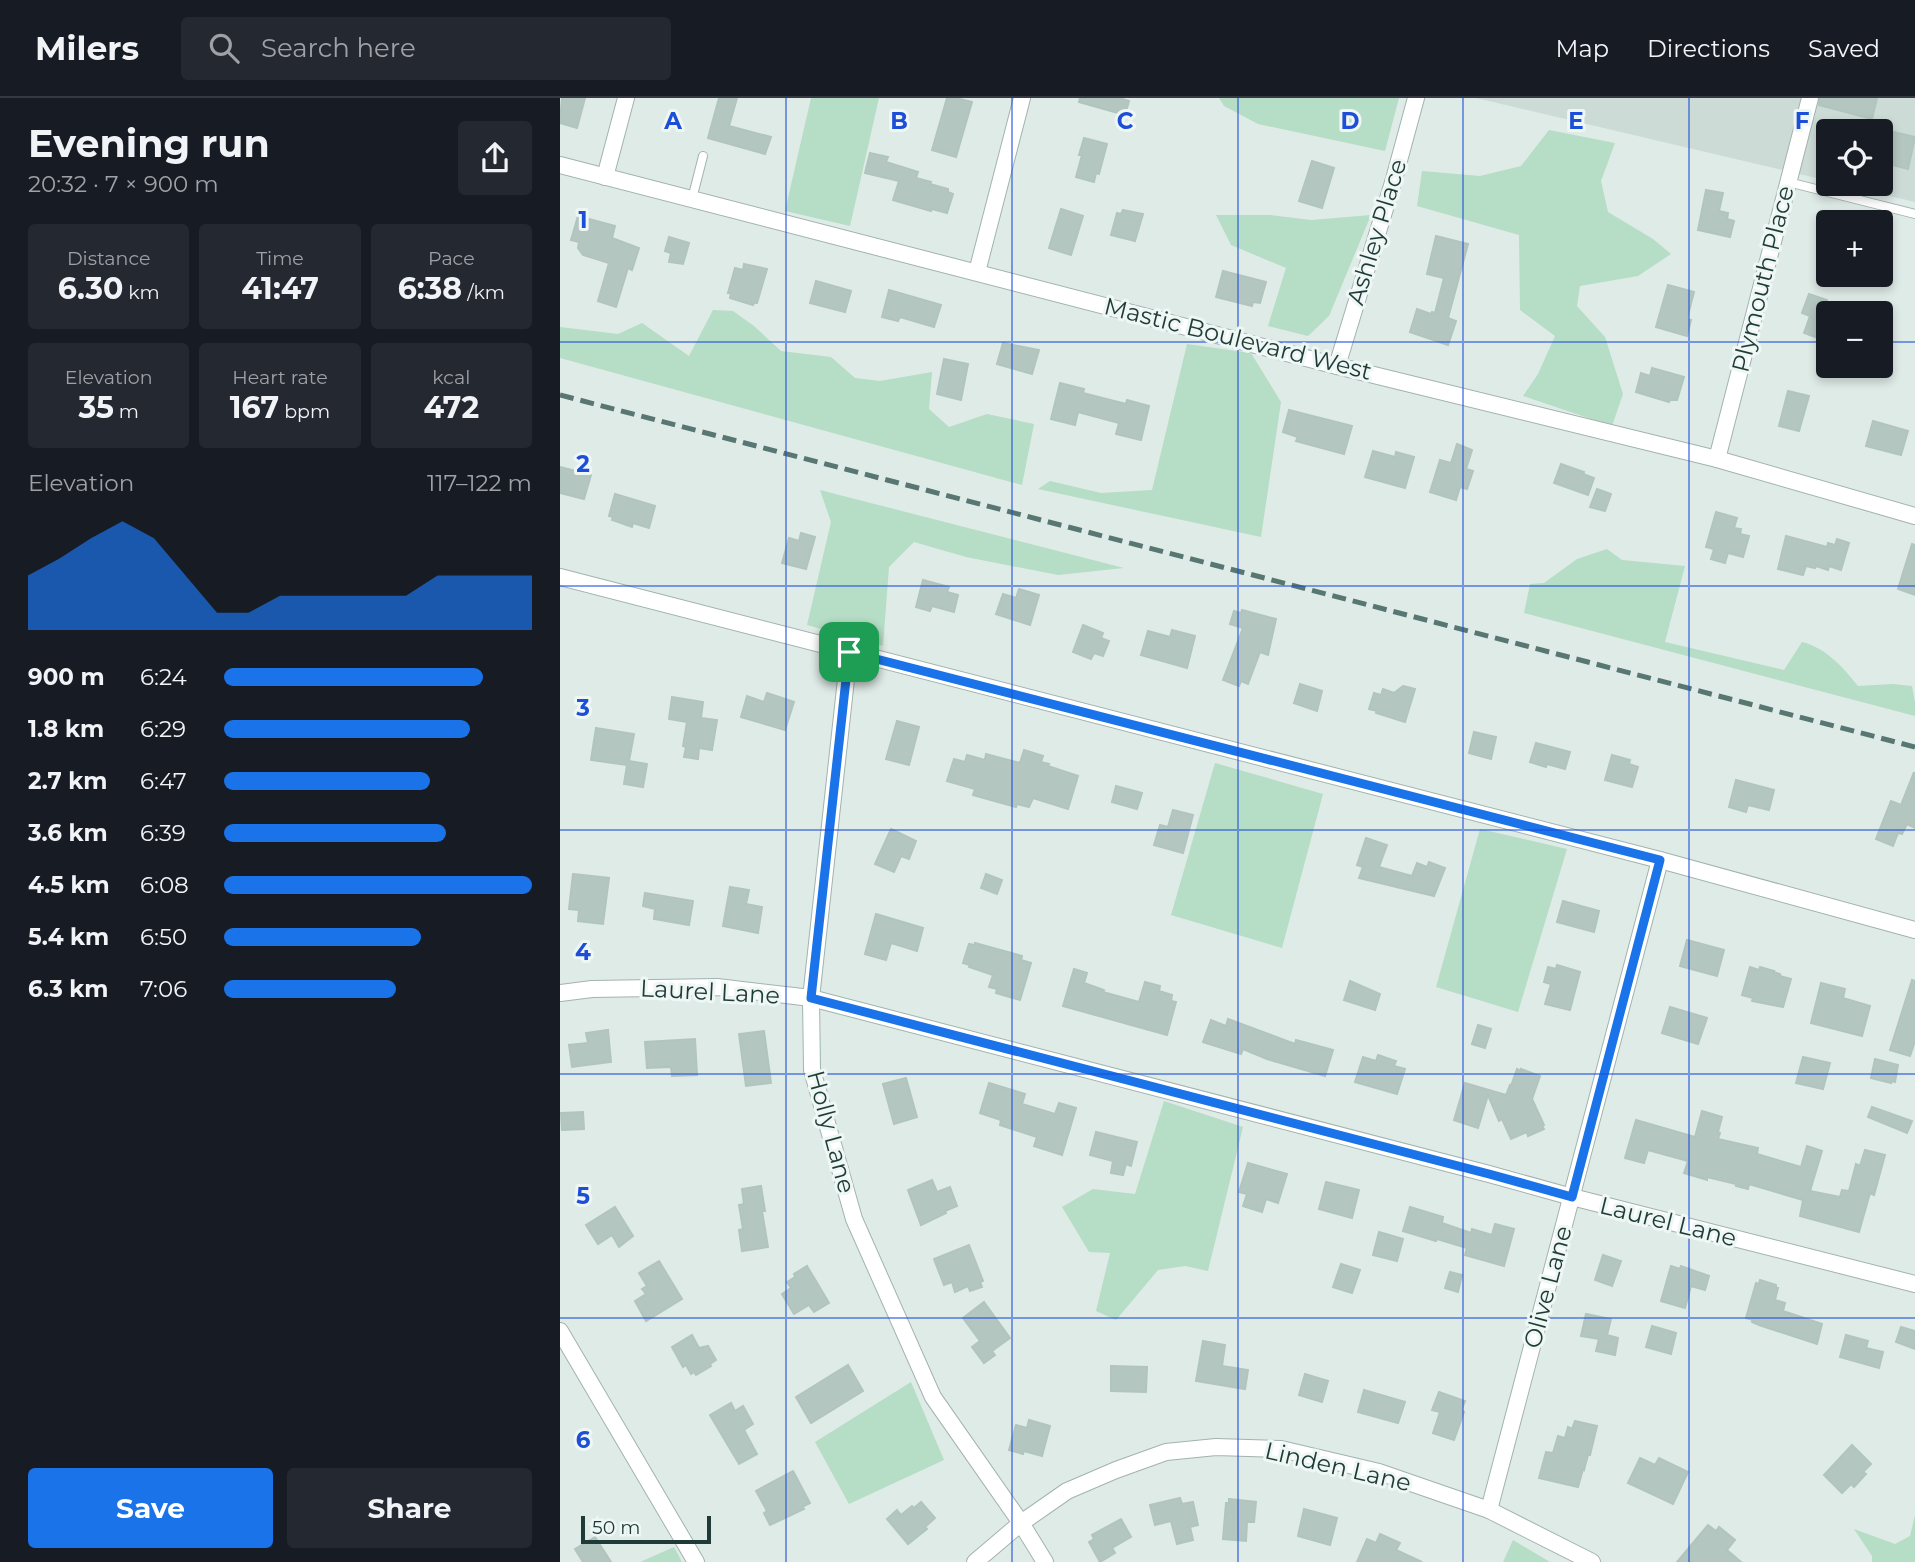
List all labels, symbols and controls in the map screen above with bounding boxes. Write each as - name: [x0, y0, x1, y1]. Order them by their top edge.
- search box: [181, 17, 671, 80]
- text: Milers: [35, 28, 139, 68]
- icon: search: [205, 29, 243, 67]
- text: Search here: [261, 32, 416, 64]
- text: Map: [1556, 34, 1609, 63]
- text: Directions: [1647, 34, 1770, 63]
- text: Saved: [1808, 34, 1880, 63]
- text: A: [663, 107, 682, 135]
- text: B: [890, 107, 908, 135]
- text: C: [1117, 107, 1134, 135]
- text: D: [1341, 107, 1360, 135]
- text: E: [1568, 107, 1584, 135]
- text: F: [1795, 107, 1810, 135]
- map controls: [1816, 119, 1893, 378]
- button: locate: [1816, 119, 1893, 196]
- text: Evening run: [28, 120, 270, 167]
- button: share: [458, 121, 532, 195]
- street label: Ashley Place: [1341, 156, 1412, 308]
- text: 20:32 · 7 × 900 m: [28, 170, 219, 198]
- street label: Plymouth Place: [1725, 183, 1800, 375]
- text: 1: [578, 206, 588, 234]
- button: +: [1816, 210, 1893, 287]
- text: Distance: [67, 247, 150, 270]
- text: Time: [256, 247, 304, 270]
- text: Pace: [428, 247, 475, 270]
- text: 6.30: [58, 270, 123, 307]
- text: 41:47: [241, 270, 319, 307]
- text: 6:38: [398, 270, 462, 307]
- text: km: [123, 281, 160, 304]
- text: /km: [462, 281, 505, 304]
- street label: Mastic Boulevard West: [1101, 291, 1375, 386]
- button: −: [1816, 301, 1893, 378]
- text: Elevation: [65, 366, 153, 389]
- text: Heart rate: [232, 366, 328, 389]
- text: kcal: [432, 366, 470, 389]
- text: 35: [78, 389, 114, 426]
- text: 167: [230, 389, 279, 426]
- text: 472: [423, 389, 479, 426]
- text: m: [114, 400, 139, 423]
- text: bpm: [279, 400, 330, 423]
- text: 2: [576, 450, 590, 478]
- text: Elevation: [28, 469, 134, 497]
- text: 117–122 m: [427, 469, 532, 497]
- pin: [819, 622, 879, 682]
- icon: arrive: [830, 633, 868, 671]
- text: 900 m: [28, 663, 105, 691]
- text: 6:24: [140, 663, 187, 691]
- text: 3: [575, 694, 590, 722]
- text: 1.8 km: [28, 715, 104, 743]
- text: 6:29: [140, 715, 186, 743]
- text: 2.7 km: [28, 767, 107, 795]
- text: 6:47: [140, 767, 187, 795]
- text: 3.6 km: [28, 819, 108, 847]
- text: 6:39: [140, 819, 186, 847]
- text: 4.5 km: [28, 871, 110, 899]
- text: 6:08: [140, 871, 189, 899]
- text: 5.4 km: [28, 923, 109, 951]
- text: 6:50: [140, 923, 187, 951]
- text: 4: [575, 938, 591, 966]
- street label: Laurel Lane: [639, 973, 781, 1010]
- text: 6.3 km: [28, 975, 108, 1003]
- text: 7:06: [140, 975, 187, 1003]
- street label: Holly Lane: [801, 1067, 862, 1196]
- text: 5: [576, 1182, 590, 1210]
- street label: Laurel Lane: [1597, 1191, 1740, 1253]
- street label: Olive Lane: [1517, 1223, 1578, 1351]
- text: 6: [576, 1426, 591, 1454]
- street label: Linden Lane: [1262, 1436, 1414, 1497]
- button: Save: [28, 1468, 273, 1548]
- button: Share: [287, 1468, 532, 1548]
- scale bar: [581, 1513, 710, 1545]
- text: 50 m: [592, 1516, 640, 1539]

